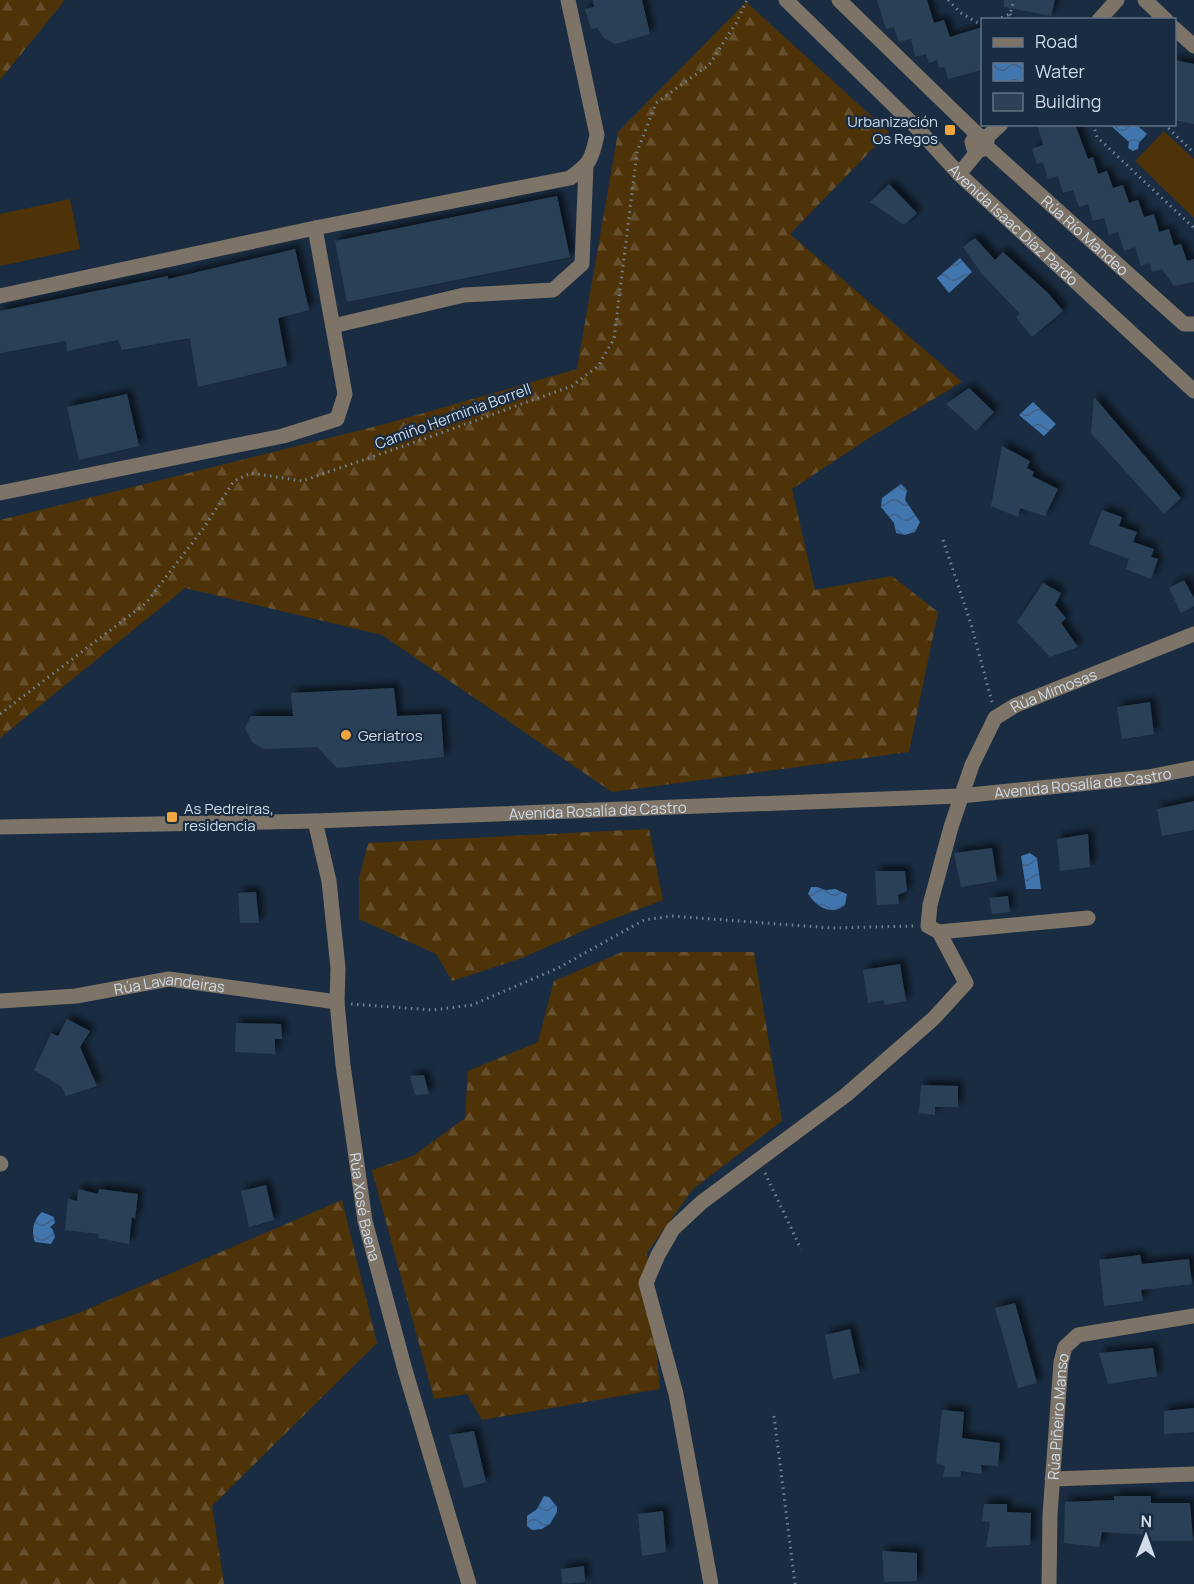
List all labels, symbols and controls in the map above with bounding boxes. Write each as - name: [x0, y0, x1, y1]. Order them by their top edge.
- legend: [981, 18, 1176, 126]
- text: Road: [1035, 29, 1078, 53]
- text: Water: [1035, 59, 1085, 83]
- text: Building: [1035, 89, 1101, 113]
- place label: Urbanización Os Regos: [847, 111, 938, 149]
- marker: Urbanización Os Regos: [943, 123, 957, 137]
- street label: Avenida Isaac Díaz Pardo: [944, 159, 1083, 290]
- street label: Rúa Río Mandeo: [1037, 190, 1134, 280]
- street label: Camiño Herminia Borrell: [372, 378, 534, 454]
- street label: Rúa Mimosas: [1006, 663, 1100, 717]
- place label: Geriatros: [358, 725, 423, 746]
- marker: Geriatros: [339, 728, 353, 742]
- street label: Avenida Rosalía de Castro: [993, 762, 1173, 803]
- street label: Avenida Rosalía de Castro: [508, 796, 687, 824]
- place label: As Pedreiras, residencia: [184, 798, 274, 836]
- marker: As Pedreiras, residencia: [165, 810, 179, 824]
- street label: Rúa Lavandeiras: [112, 968, 227, 999]
- street label: Rúa Xosé Baena: [345, 1151, 386, 1264]
- street label: Rúa Piñeiro Manso: [1042, 1350, 1074, 1480]
- north arrow: [1116, 1506, 1176, 1566]
- text: N: [1140, 1510, 1152, 1532]

